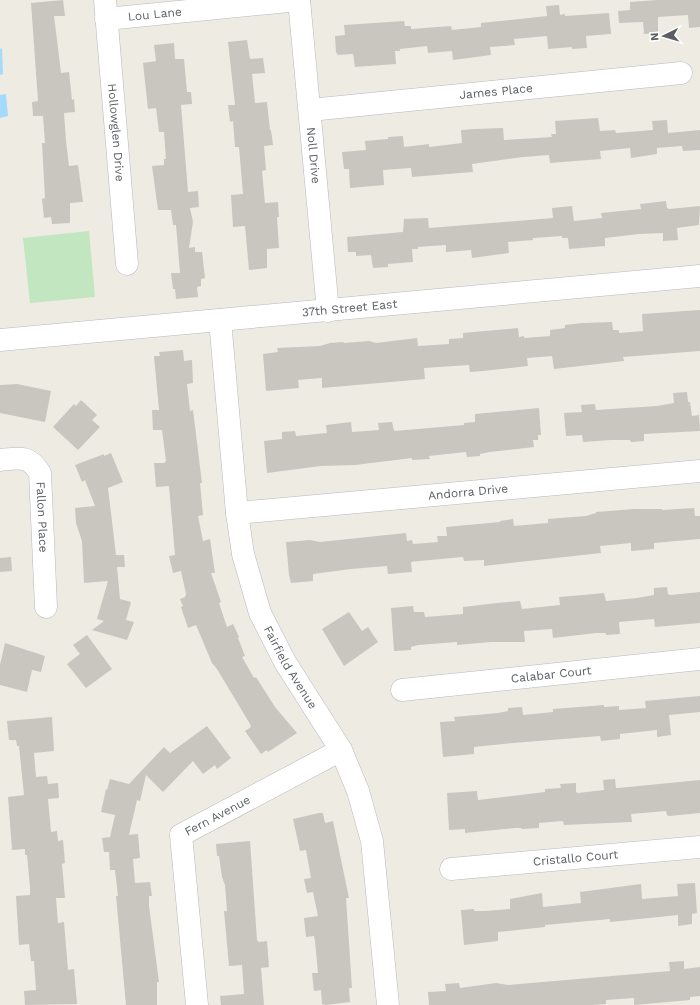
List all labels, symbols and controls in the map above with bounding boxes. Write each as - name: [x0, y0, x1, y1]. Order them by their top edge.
- street label: Lou Lane: [127, 5, 182, 24]
- north arrow: [644, 16, 684, 56]
- text: N: [648, 32, 661, 41]
- street label: James Place: [459, 81, 533, 102]
- street label: Hollowglen Drive: [105, 83, 127, 182]
- street label: Noll Drive: [304, 126, 323, 184]
- street label: 37th Street East: [301, 297, 398, 319]
- street label: Fallon Place: [33, 481, 51, 553]
- street label: Andorra Drive: [427, 481, 509, 503]
- street label: Fairfield Avenue: [261, 624, 320, 712]
- street label: Calabar Court: [510, 663, 592, 686]
- street label: Fern Avenue: [182, 793, 253, 839]
- street label: Cristallo Court: [532, 847, 619, 869]

